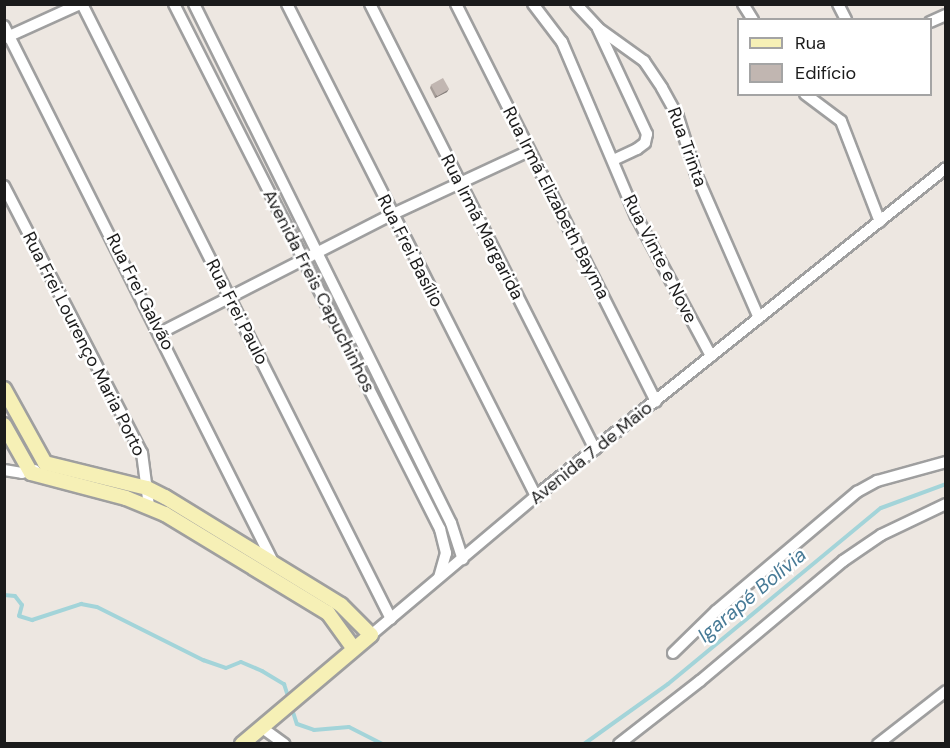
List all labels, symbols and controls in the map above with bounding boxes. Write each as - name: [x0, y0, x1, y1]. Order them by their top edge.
- legend: [737, 18, 932, 96]
- text: Rua: [795, 31, 826, 55]
- text: Edifício: [795, 61, 856, 85]
- street label: Rua Irmã Elizabeth Bayma: [498, 103, 614, 303]
- street label: Rua Trinta: [663, 104, 711, 190]
- street label: Rua Irmã Margarida: [436, 151, 528, 303]
- street label: Avenida Freis Capuchinhos: [258, 186, 380, 396]
- street label: Rua Frei Basílio: [372, 191, 448, 311]
- street label: Rua Vinte e Nove: [618, 191, 702, 327]
- street label: Rua Frei Lourenço Maria Porto: [18, 228, 150, 460]
- street label: Rua Frei Galvão: [101, 230, 179, 354]
- street label: Rua Frei Paulo: [201, 256, 273, 368]
- street label: Avenida 7 de Maio: [525, 397, 657, 509]
- water label: Igarapé Bolívia: [693, 543, 811, 647]

